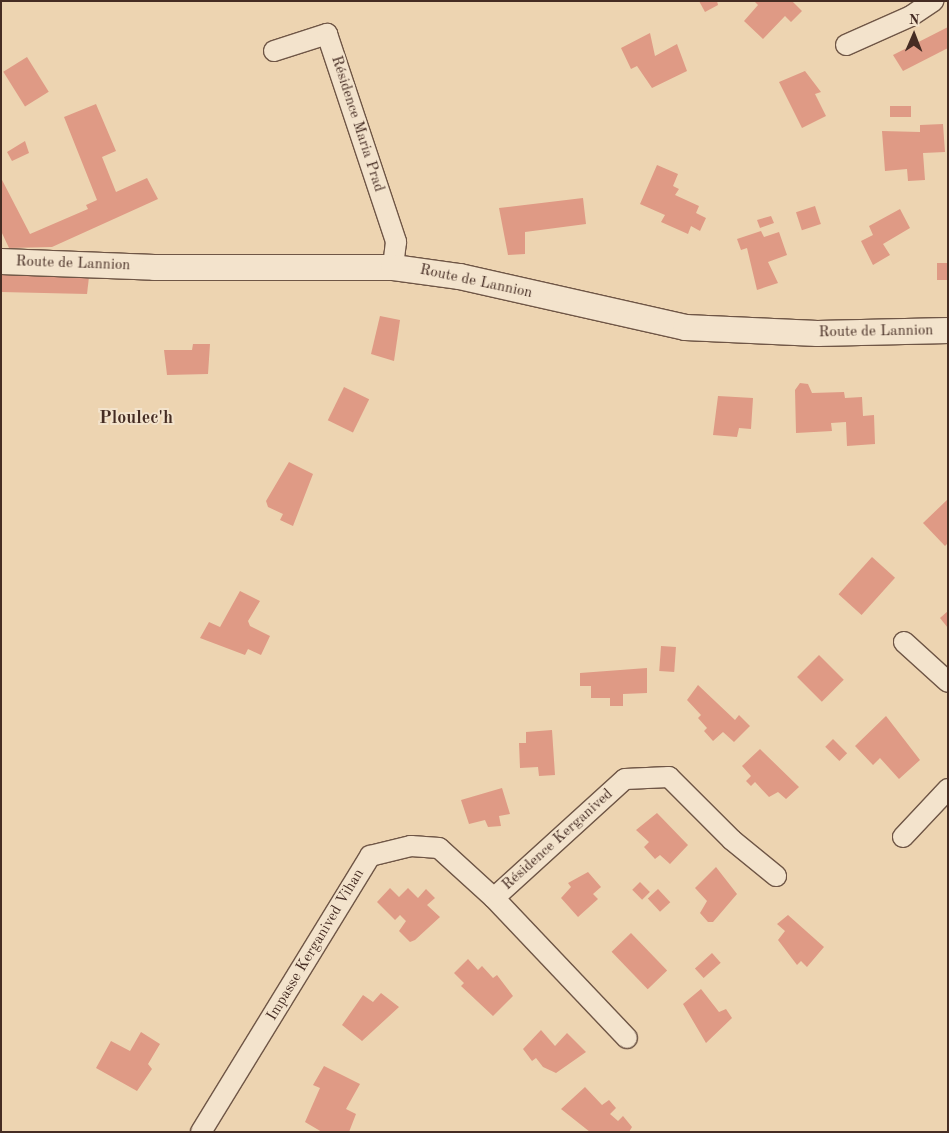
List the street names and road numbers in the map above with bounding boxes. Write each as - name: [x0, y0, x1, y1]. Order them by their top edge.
- street label: Résidence Maria Prad: [326, 54, 388, 194]
- street label: Route de Lannion: [15, 253, 131, 275]
- street label: Route de Lannion: [418, 261, 534, 303]
- street label: Route de Lannion: [818, 322, 934, 342]
- street label: Résidence Kerganived: [499, 786, 617, 894]
- street label: Impasse Kerganived Vihan: [263, 866, 369, 1024]

